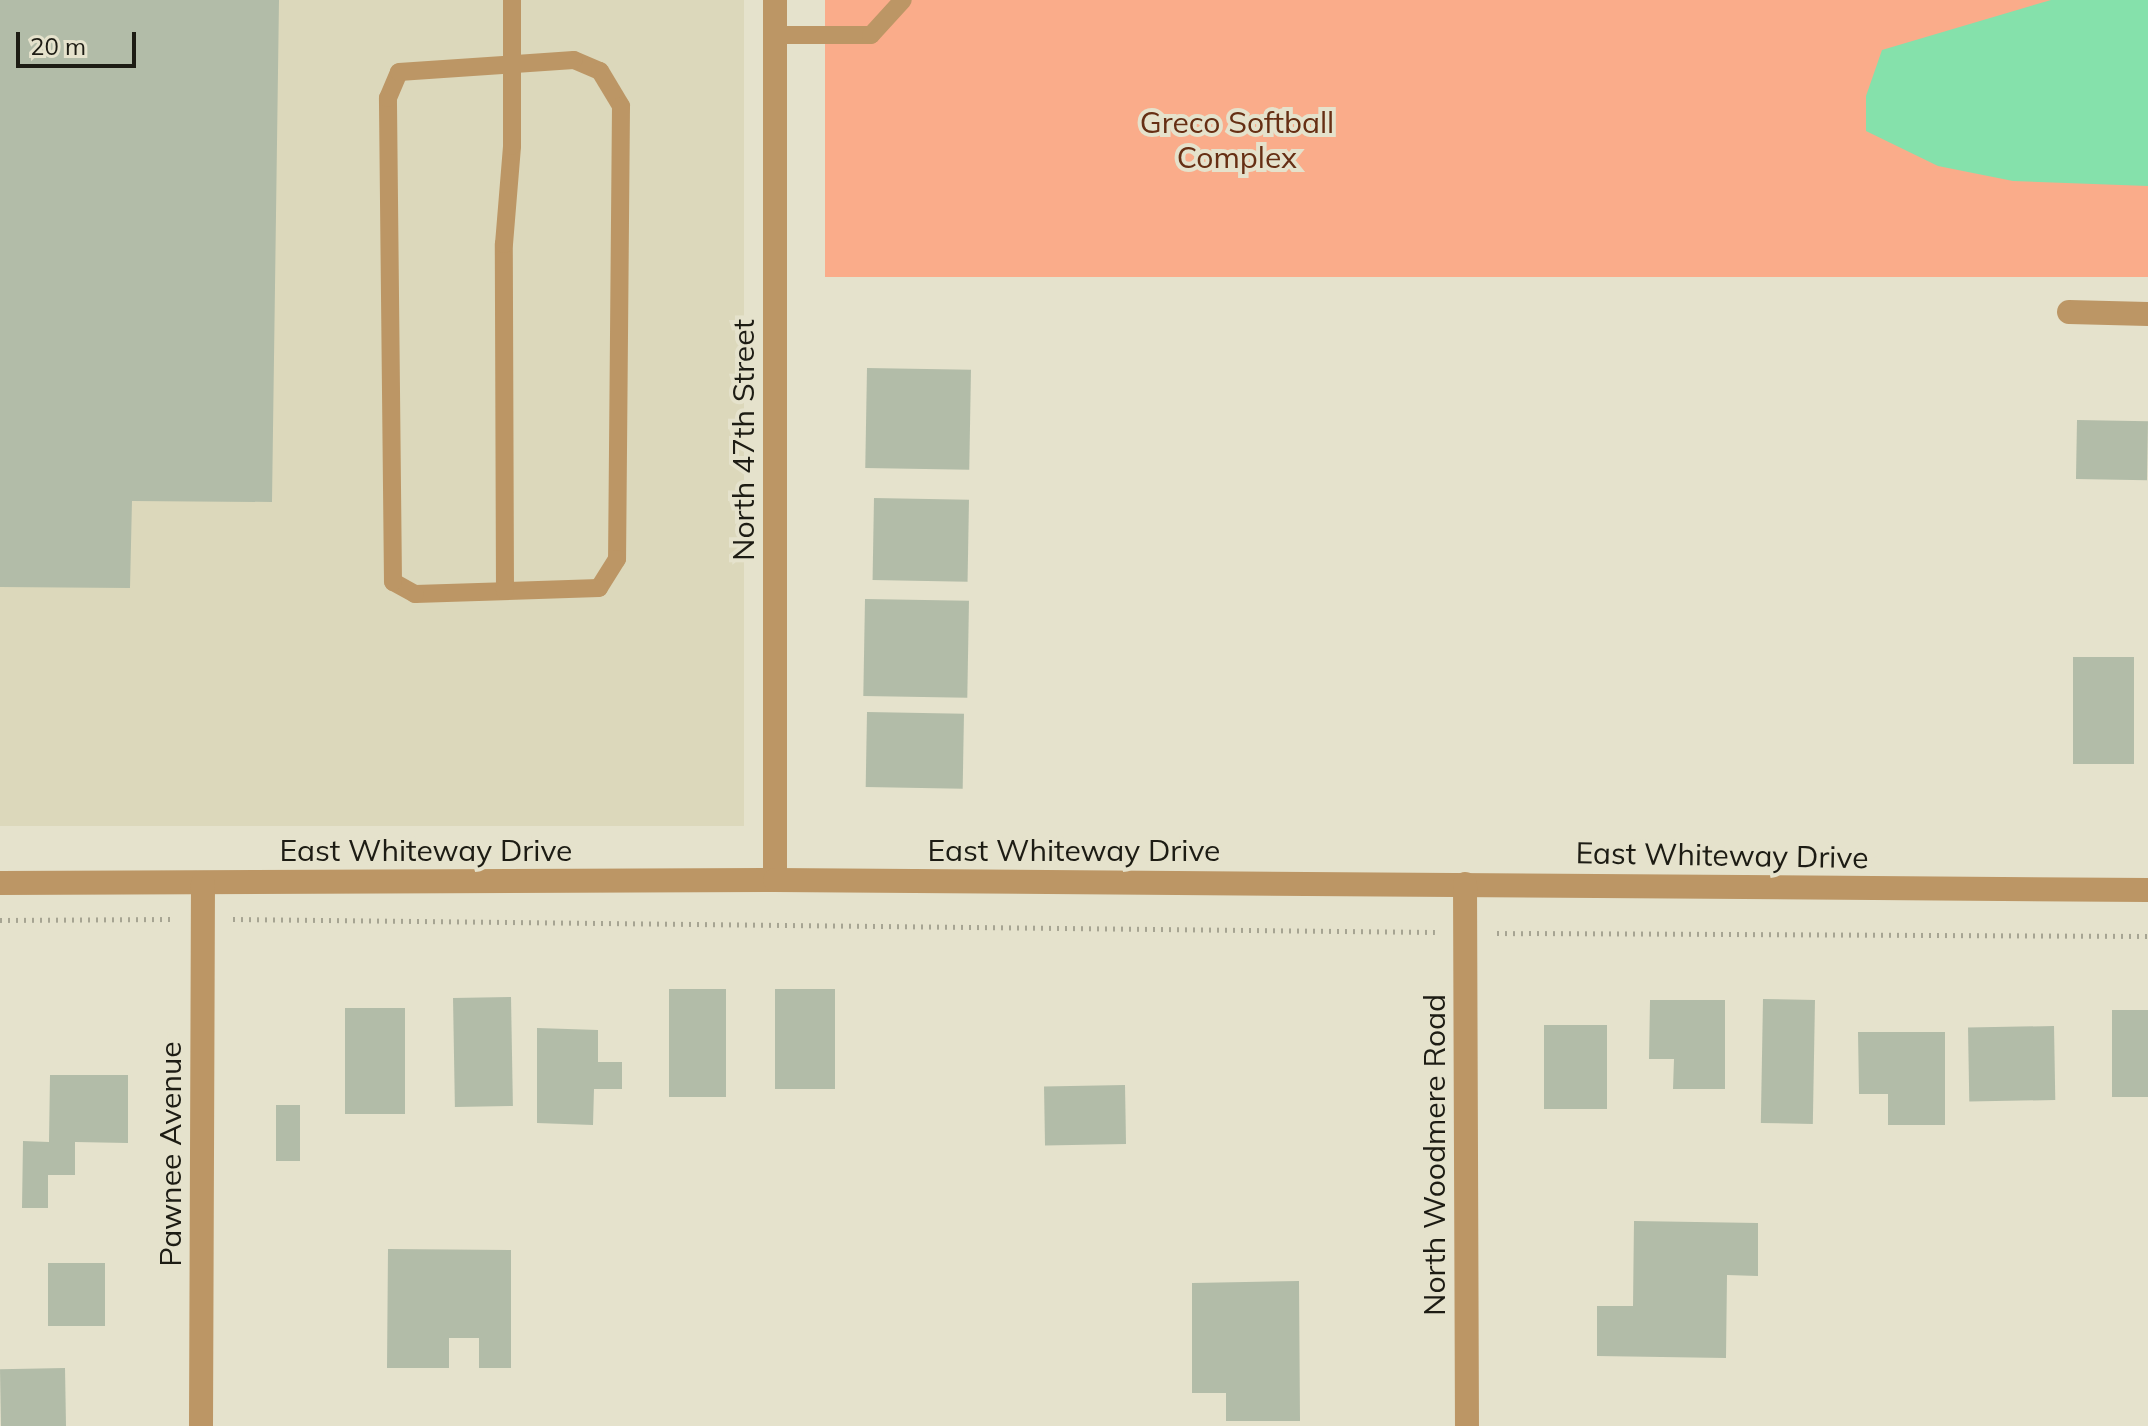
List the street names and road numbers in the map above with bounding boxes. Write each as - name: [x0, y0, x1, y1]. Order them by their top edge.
- street label: North 47th Street: [725, 319, 761, 561]
- street label: East Whiteway Drive: [280, 832, 572, 868]
- street label: East Whiteway Drive: [928, 832, 1220, 868]
- street label: East Whiteway Drive: [1575, 834, 1869, 876]
- street label: North Woodmere Road: [1416, 994, 1452, 1316]
- street label: Pawnee Avenue: [152, 1041, 188, 1267]

